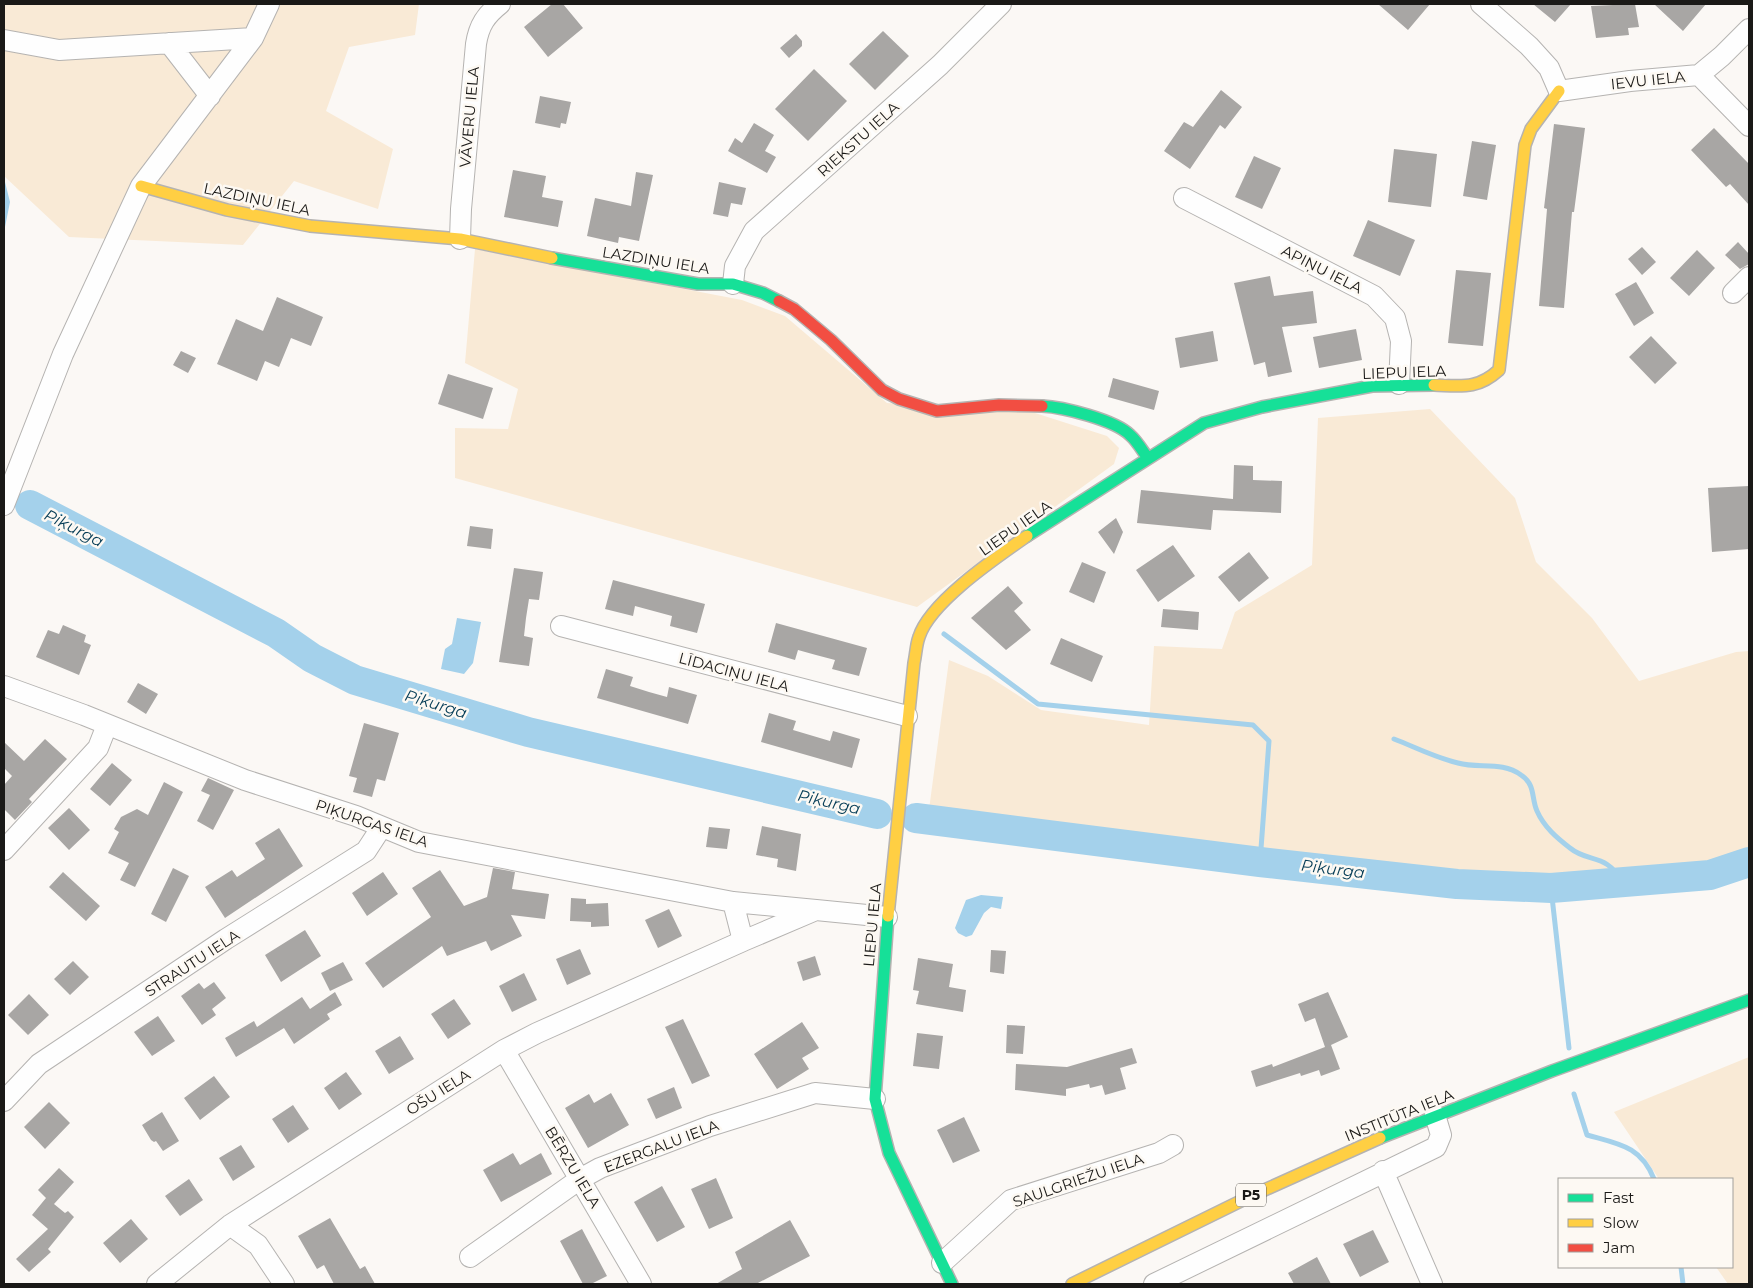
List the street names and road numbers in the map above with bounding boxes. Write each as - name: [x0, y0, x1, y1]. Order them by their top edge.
- street label: VĀVERU IELA: [455, 66, 483, 168]
- street label: IEVU IELA: [1610, 67, 1686, 93]
- street label: RIEKSTU IELA: [813, 97, 903, 181]
- street label: LAZDIŅU IELA: [202, 178, 312, 221]
- street label: APIŅU IELA: [1278, 241, 1366, 298]
- street label: LAZDIŅU IELA: [601, 242, 711, 279]
- street label: LIEPU IELA: [1362, 361, 1447, 383]
- street label: LIEPU IELA: [975, 496, 1055, 560]
- street label: LĪDACIŅU IELA: [676, 648, 792, 697]
- street label: PIĶURGAS IELA: [313, 795, 431, 852]
- street label: LIEPU IELA: [859, 882, 885, 968]
- street label: STRAUTU IELA: [141, 925, 243, 1001]
- street label: OŠU IELA: [403, 1065, 474, 1119]
- street label: INSTITŪTA IELA: [1342, 1084, 1457, 1146]
- street label: EZERGALU IELA: [601, 1115, 721, 1177]
- street label: BĒRZU IELA: [541, 1123, 605, 1211]
- street label: SAULGRIEŽU IELA: [1010, 1149, 1146, 1211]
- road number: P5: [1236, 1184, 1266, 1206]

